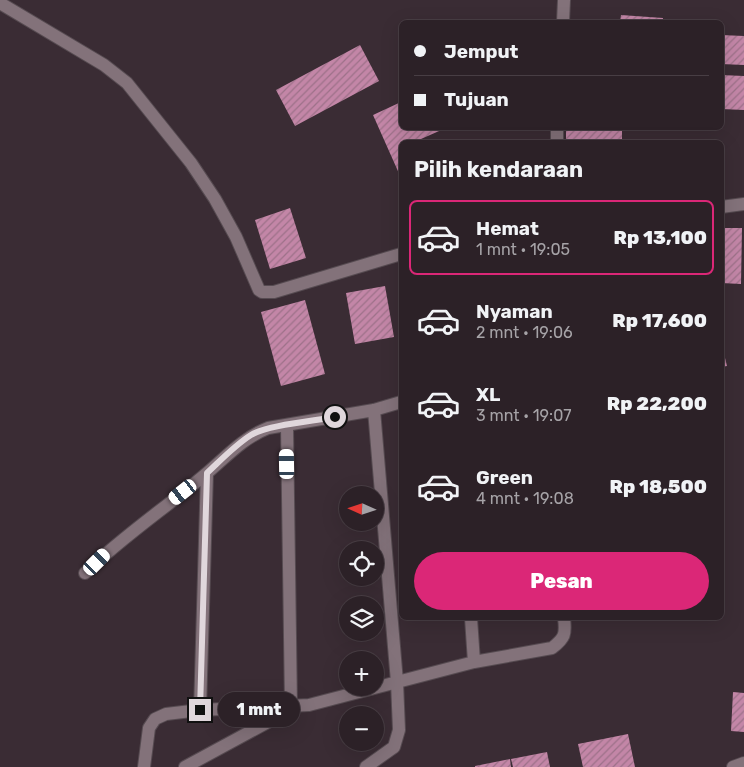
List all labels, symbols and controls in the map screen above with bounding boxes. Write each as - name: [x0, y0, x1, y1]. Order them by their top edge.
- text: Jemput: [444, 40, 518, 63]
- text: Tujuan: [444, 88, 509, 111]
- text: Pilih kendaraan: [414, 156, 583, 183]
- icon: car: [416, 215, 461, 260]
- text: Hemat: [476, 217, 539, 240]
- text: Rp 13,100: [614, 226, 707, 249]
- text: 1 mnt · 19:05: [476, 240, 570, 259]
- icon: car: [416, 298, 461, 343]
- text: Nyaman: [476, 300, 553, 323]
- text: Rp 17,600: [612, 309, 707, 332]
- text: 2 mnt · 19:06: [476, 323, 573, 342]
- icon: car: [416, 381, 461, 426]
- text: XL: [476, 383, 500, 406]
- text: Rp 22,200: [607, 392, 707, 415]
- route start: [324, 406, 346, 428]
- text: 3 mnt · 19:07: [476, 406, 572, 425]
- car: [279, 449, 294, 479]
- icon: car: [416, 464, 461, 509]
- text: Green: [476, 466, 533, 489]
- text: Rp 18,500: [610, 475, 707, 498]
- car: [166, 477, 199, 507]
- north arrow: [339, 486, 384, 531]
- map controls: [339, 486, 384, 751]
- text: 4 mnt · 19:08: [476, 489, 574, 508]
- button: locate: [339, 541, 384, 586]
- car: [81, 546, 112, 578]
- button: Pesan: [414, 552, 709, 610]
- button: layers: [339, 596, 384, 641]
- button: +: [339, 651, 384, 696]
- callout: 1 mnt: [218, 692, 300, 728]
- route end: [189, 699, 211, 721]
- text: 1 mnt: [237, 700, 281, 719]
- button: −: [339, 706, 384, 751]

